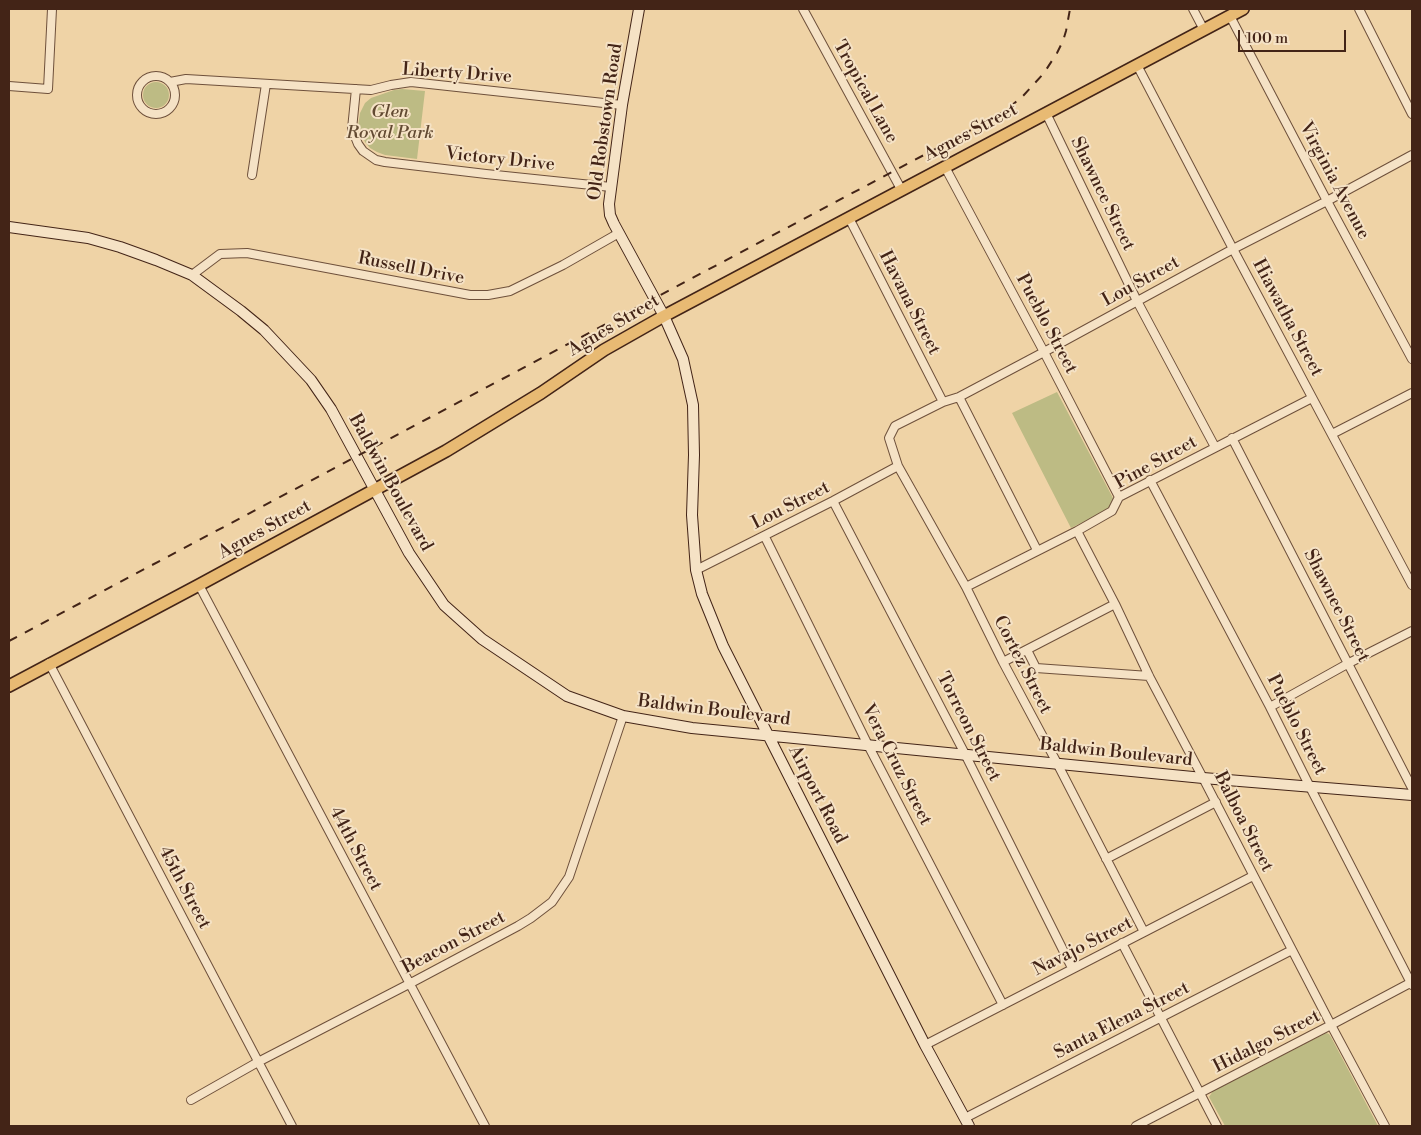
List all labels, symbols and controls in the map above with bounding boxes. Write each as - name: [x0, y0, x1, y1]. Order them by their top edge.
- scale bar: [1241, 20, 1348, 52]
- text: 100 m: [1246, 29, 1288, 48]
- street label: Tropical Lane: [828, 37, 902, 147]
- street label: Old Robstown Road: [584, 42, 628, 202]
- street label: Liberty Drive: [401, 59, 513, 89]
- street label: Agnes Street: [921, 99, 1021, 167]
- park label: Glen Royal Park: [346, 102, 434, 144]
- street label: Virginia Avenue: [1294, 119, 1374, 243]
- street label: Shawnee Street: [1065, 134, 1139, 254]
- street label: Victory Drive: [444, 144, 556, 176]
- street label: Havana Street: [874, 247, 944, 359]
- street label: Russell Drive: [356, 248, 466, 290]
- street label: Lou Street: [1099, 252, 1183, 312]
- street label: Hiawatha Street: [1247, 256, 1327, 380]
- street label: Pueblo Street: [1011, 270, 1081, 378]
- street label: Agnes Street: [565, 290, 663, 362]
- street label: Baldwin Boulevard: [343, 411, 437, 555]
- street label: Pine Street: [1111, 432, 1201, 494]
- street label: Lou Street: [748, 477, 834, 535]
- street label: Agnes Street: [215, 496, 315, 564]
- street label: Shawnee Street: [1298, 546, 1374, 666]
- street label: Cortez Street: [988, 612, 1056, 718]
- street label: Torreon Street: [931, 669, 1005, 785]
- street label: Pueblo Street: [1261, 671, 1331, 779]
- street label: Baldwin Boulevard: [637, 691, 791, 731]
- street label: Vera Cruz Street: [856, 701, 936, 829]
- street label: Baldwin Boulevard: [1039, 734, 1193, 772]
- street label: Airport Road: [783, 742, 851, 848]
- street label: Balboa Street: [1209, 768, 1277, 876]
- street label: 44th Street: [324, 803, 386, 895]
- street label: 45th Street: [153, 843, 215, 933]
- street label: Beacon Street: [399, 907, 509, 979]
- street label: Navajo Street: [1030, 913, 1136, 981]
- street label: Santa Elena Street: [1051, 978, 1193, 1064]
- street label: Hidalgo Street: [1210, 1006, 1324, 1078]

